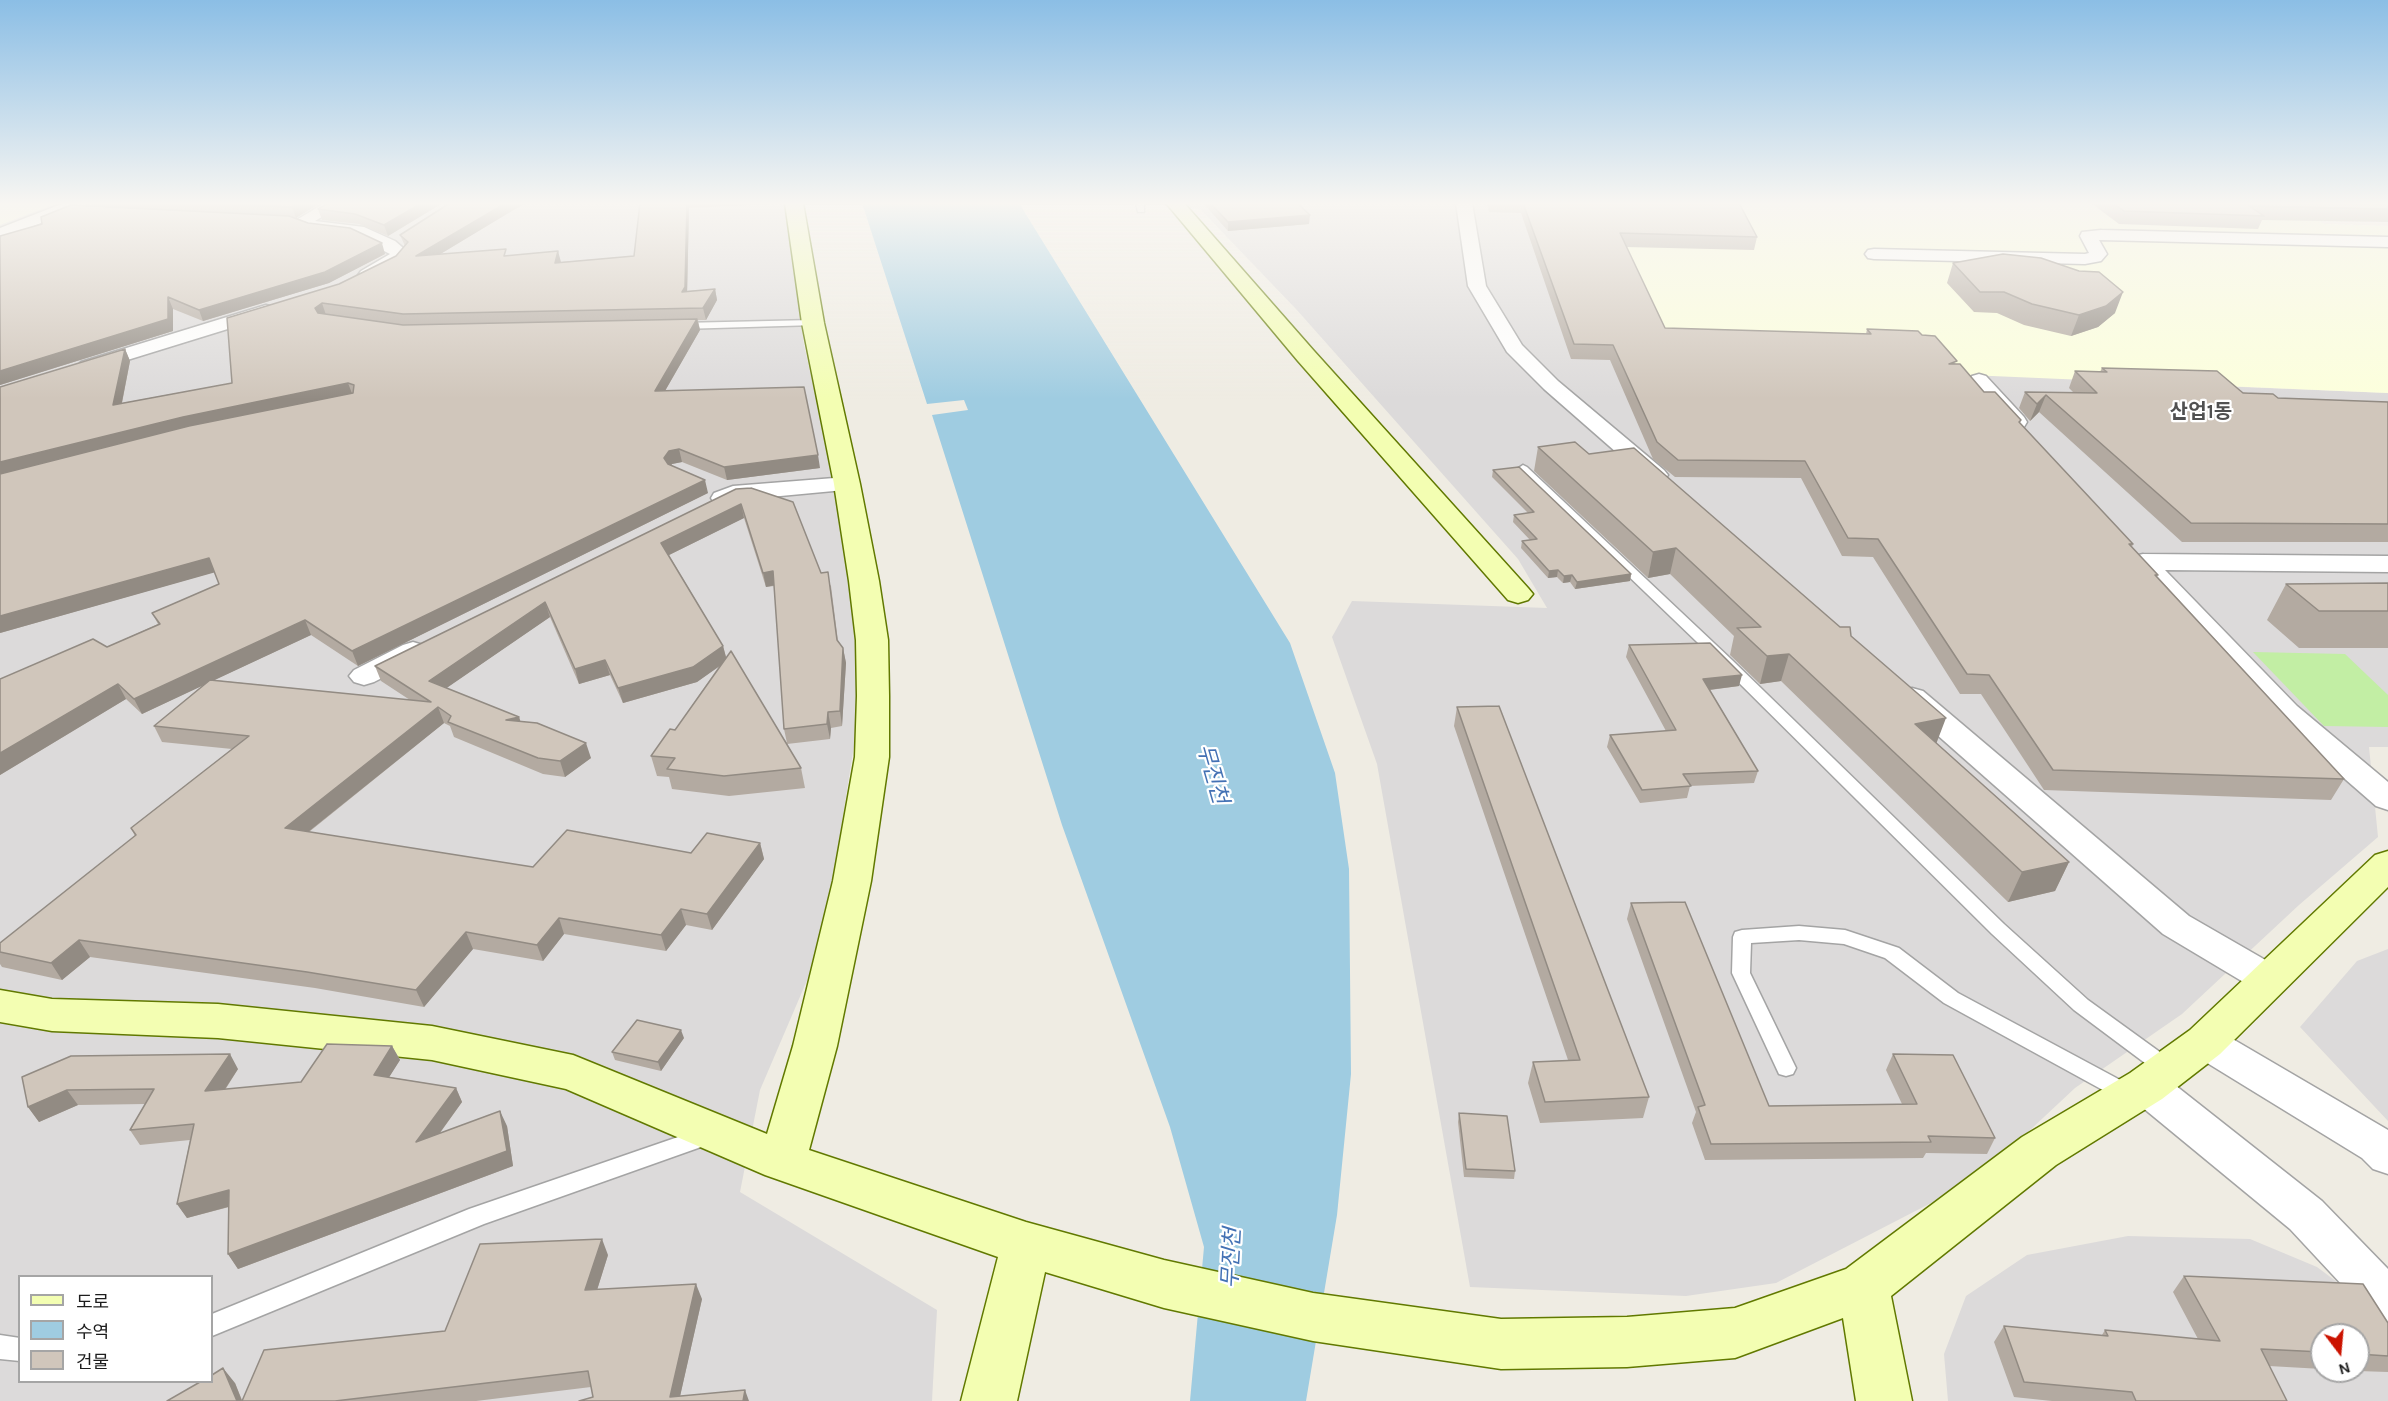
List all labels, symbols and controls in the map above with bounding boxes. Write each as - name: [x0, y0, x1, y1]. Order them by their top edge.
- district label: 산업1동: [2170, 400, 2232, 424]
- water label: 무진천: [1191, 741, 1233, 807]
- water label: 무진천: [1217, 1227, 1247, 1289]
- legend: [18, 1275, 213, 1383]
- text: 도로: [76, 1291, 109, 1313]
- text: 수역: [76, 1321, 109, 1343]
- north arrow: [2310, 1323, 2370, 1383]
- text: 건물: [76, 1351, 109, 1373]
- text: N: [2336, 1358, 2353, 1380]

